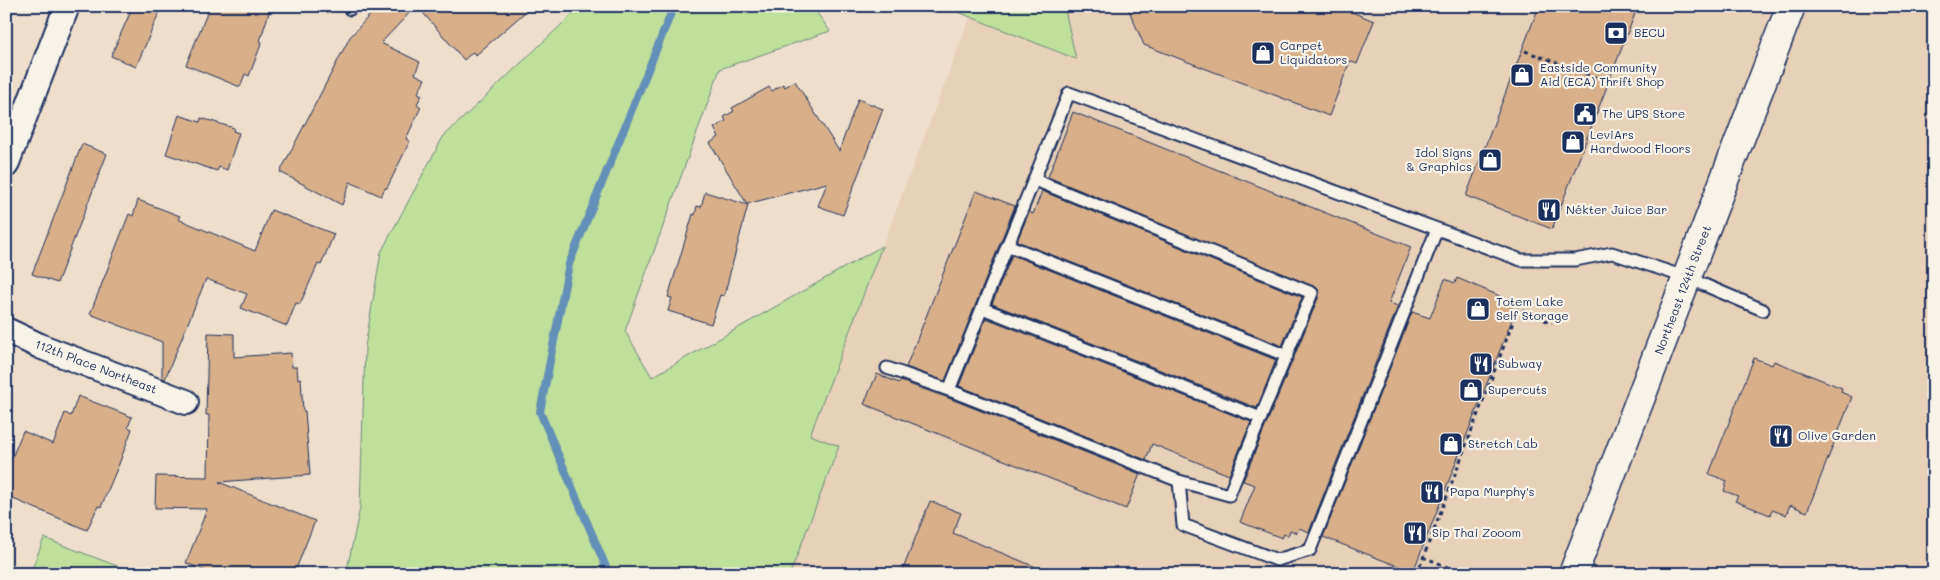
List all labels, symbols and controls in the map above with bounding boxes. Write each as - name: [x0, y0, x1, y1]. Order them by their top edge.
- bank icon: BECU: [1603, 20, 1629, 46]
- place label: BECU: [1634, 24, 1665, 40]
- place label: Carpet Liquidators: [1280, 37, 1347, 67]
- shop icon: Carpet Liquidators: [1250, 40, 1276, 66]
- place label: Eastside Community Aid (ECA) Thrift Shop: [1540, 59, 1664, 89]
- shop icon: Eastside Community Aid (ECA) Thrift Shop: [1509, 62, 1535, 88]
- public building icon: The UPS Store: [1572, 101, 1598, 127]
- place label: The UPS Store: [1602, 105, 1685, 121]
- place label: LeviArs Hardwood Floors: [1590, 126, 1691, 156]
- shop icon: LeviArs Hardwood Floors: [1560, 129, 1586, 155]
- place label: Idol Signs & Graphics: [1406, 144, 1472, 174]
- shop icon: Idol Signs & Graphics: [1477, 147, 1503, 173]
- restaurant icon: Nékter Juice Bar: [1536, 197, 1562, 223]
- place label: Nékter Juice Bar: [1566, 201, 1667, 217]
- street label: Northeast 124th Street: [1650, 223, 1714, 356]
- place label: Totem Lake Self Storage: [1496, 293, 1569, 323]
- shop icon: Totem Lake Self Storage: [1465, 296, 1491, 322]
- street label: 112th Place Northeast: [33, 335, 160, 397]
- restaurant icon: Subway: [1468, 351, 1494, 377]
- place label: Subway: [1498, 355, 1542, 371]
- shop icon: Supercuts: [1458, 377, 1484, 403]
- place label: Supercuts: [1488, 381, 1547, 397]
- restaurant icon: Olive Garden: [1768, 423, 1794, 449]
- place label: Olive Garden: [1798, 427, 1876, 443]
- shop icon: Stretch Lab: [1438, 431, 1464, 457]
- place label: Stretch Lab: [1468, 435, 1538, 451]
- restaurant icon: Papa Murphy's: [1419, 479, 1445, 505]
- place label: Papa Murphy's: [1450, 483, 1535, 499]
- restaurant icon: Sip Thai Zooom: [1402, 520, 1428, 546]
- place label: Sip Thai Zooom: [1432, 524, 1521, 540]

